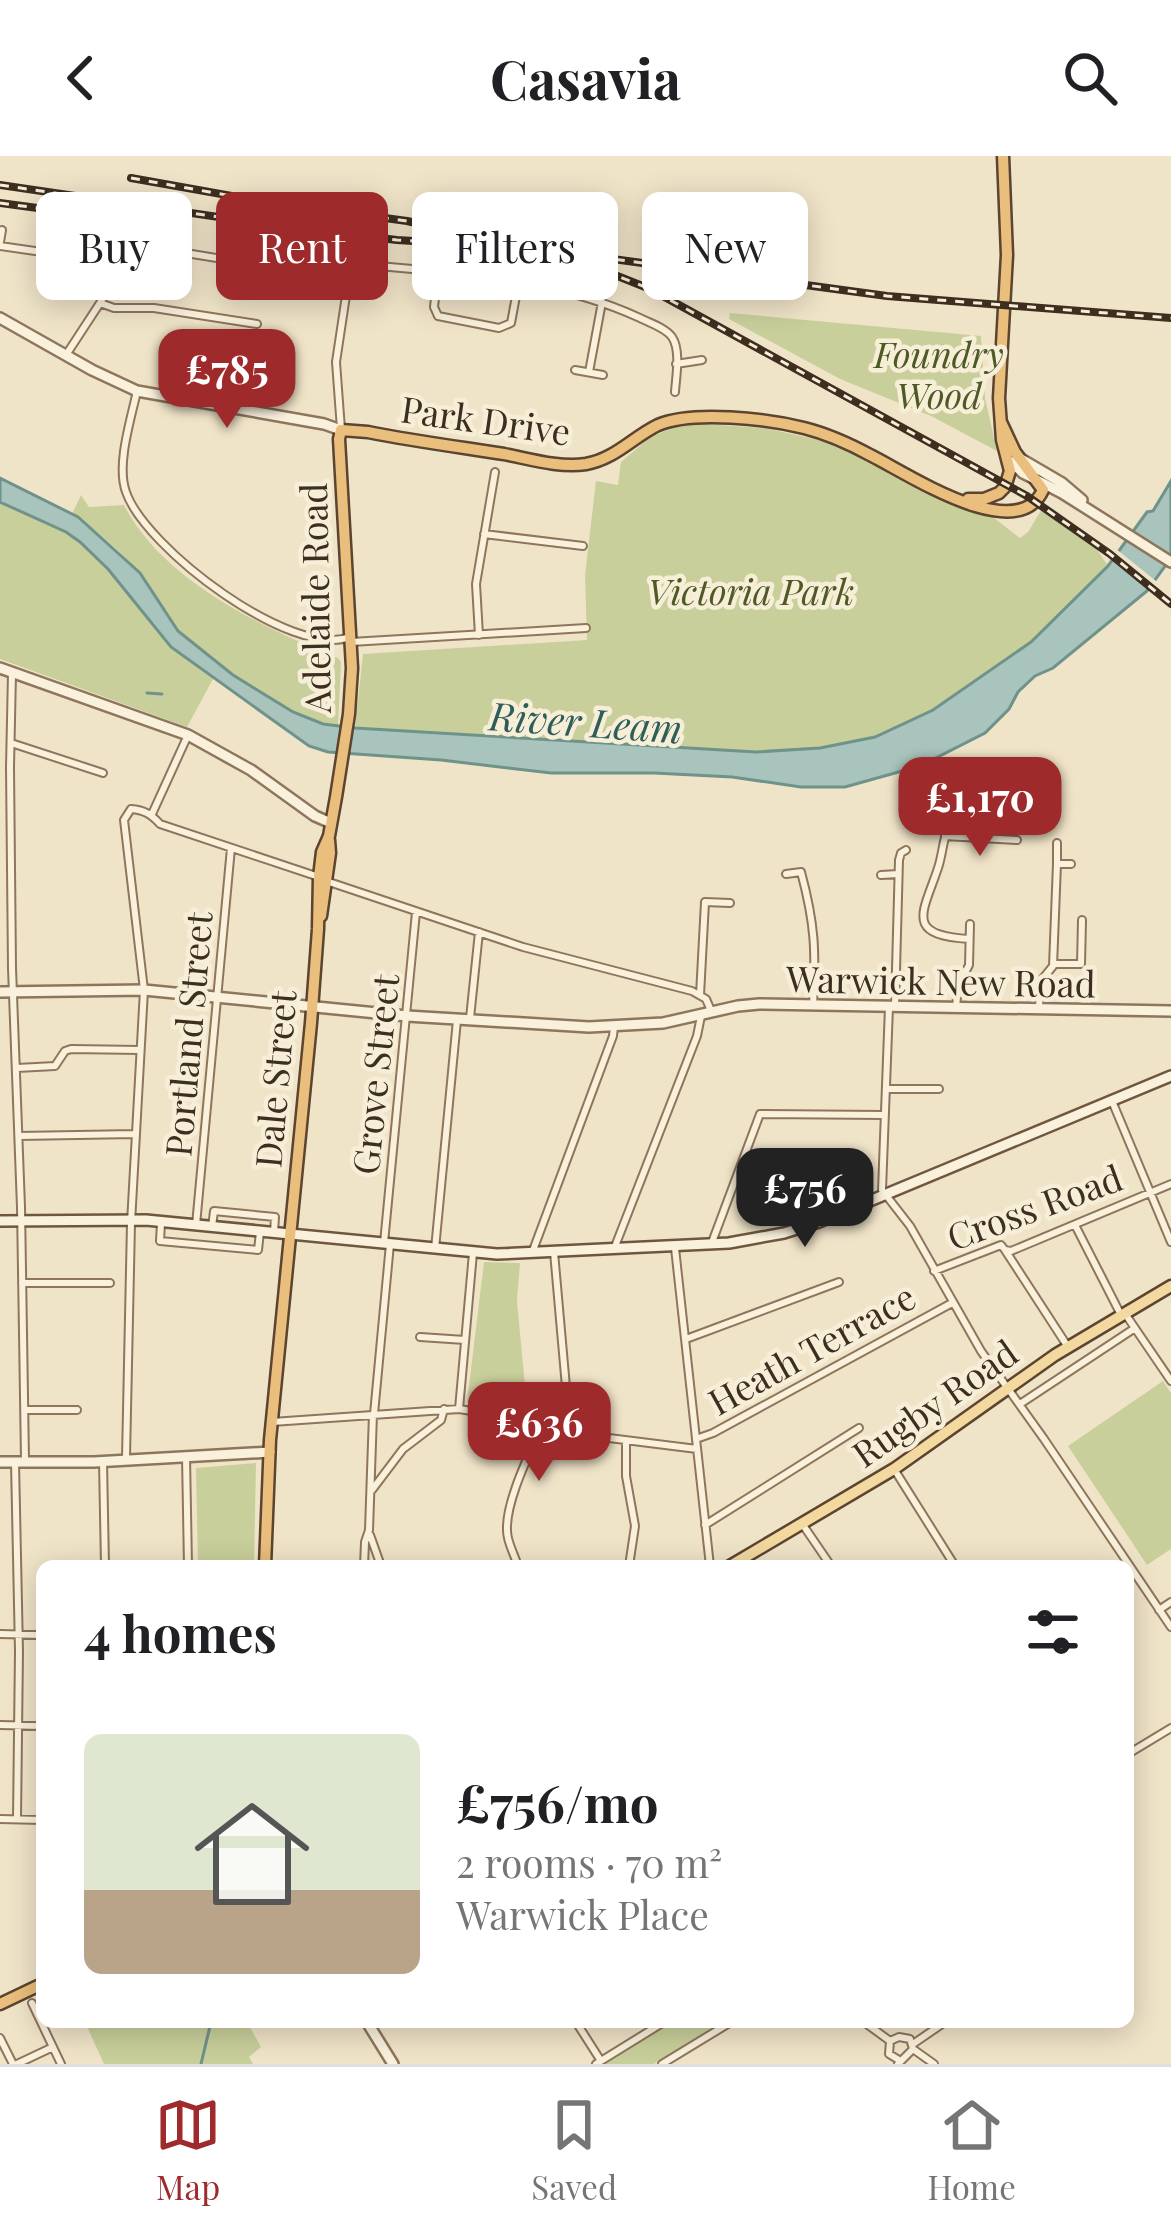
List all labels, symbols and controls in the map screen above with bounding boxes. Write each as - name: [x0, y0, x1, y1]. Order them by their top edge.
- text: Casavia: [490, 42, 681, 114]
- icon: back: [48, 45, 114, 111]
- icon: search: [1057, 45, 1123, 111]
- chip: Buy: [36, 192, 192, 300]
- chip: Rent: [216, 192, 388, 300]
- chip: Filters: [412, 192, 618, 300]
- chip: New: [642, 192, 808, 300]
- pin: £785: [156, 329, 298, 431]
- park label: Foundry Wood: [872, 329, 1004, 418]
- text: £785: [185, 342, 269, 394]
- street label: Park Drive: [398, 383, 574, 455]
- street label: Adelaide Road: [288, 482, 340, 715]
- park label: Victoria Park: [648, 566, 854, 614]
- water label: River Leam: [486, 688, 684, 754]
- pin: £1,170: [882, 757, 1078, 859]
- text: £1,170: [925, 770, 1035, 822]
- street label: Portland Street: [152, 908, 222, 1158]
- street label: Warwick New Road: [785, 953, 1096, 1007]
- street label: Grove Street: [340, 970, 409, 1177]
- street label: Dale Street: [242, 987, 306, 1170]
- pin: £756: [734, 1148, 876, 1250]
- street label: Cross Road: [940, 1152, 1128, 1260]
- text: £756: [763, 1161, 847, 1213]
- street label: Heath Terrace: [699, 1271, 923, 1425]
- street label: Rugby Road: [842, 1327, 1026, 1477]
- pin: £636: [468, 1382, 610, 1484]
- text: £636: [495, 1395, 583, 1447]
- text: 4 homes: [84, 1598, 277, 1666]
- icon: filters: [1020, 1599, 1086, 1665]
- text: £756/mo: [456, 1768, 659, 1836]
- icon: home: [180, 1782, 324, 1926]
- text: 2 rooms · 70 m²: [456, 1836, 722, 1888]
- text: Warwick Place: [456, 1888, 709, 1940]
- tab: Map: [155, 2092, 221, 2208]
- tab: Saved: [531, 2092, 617, 2208]
- tab: Home: [927, 2092, 1016, 2208]

